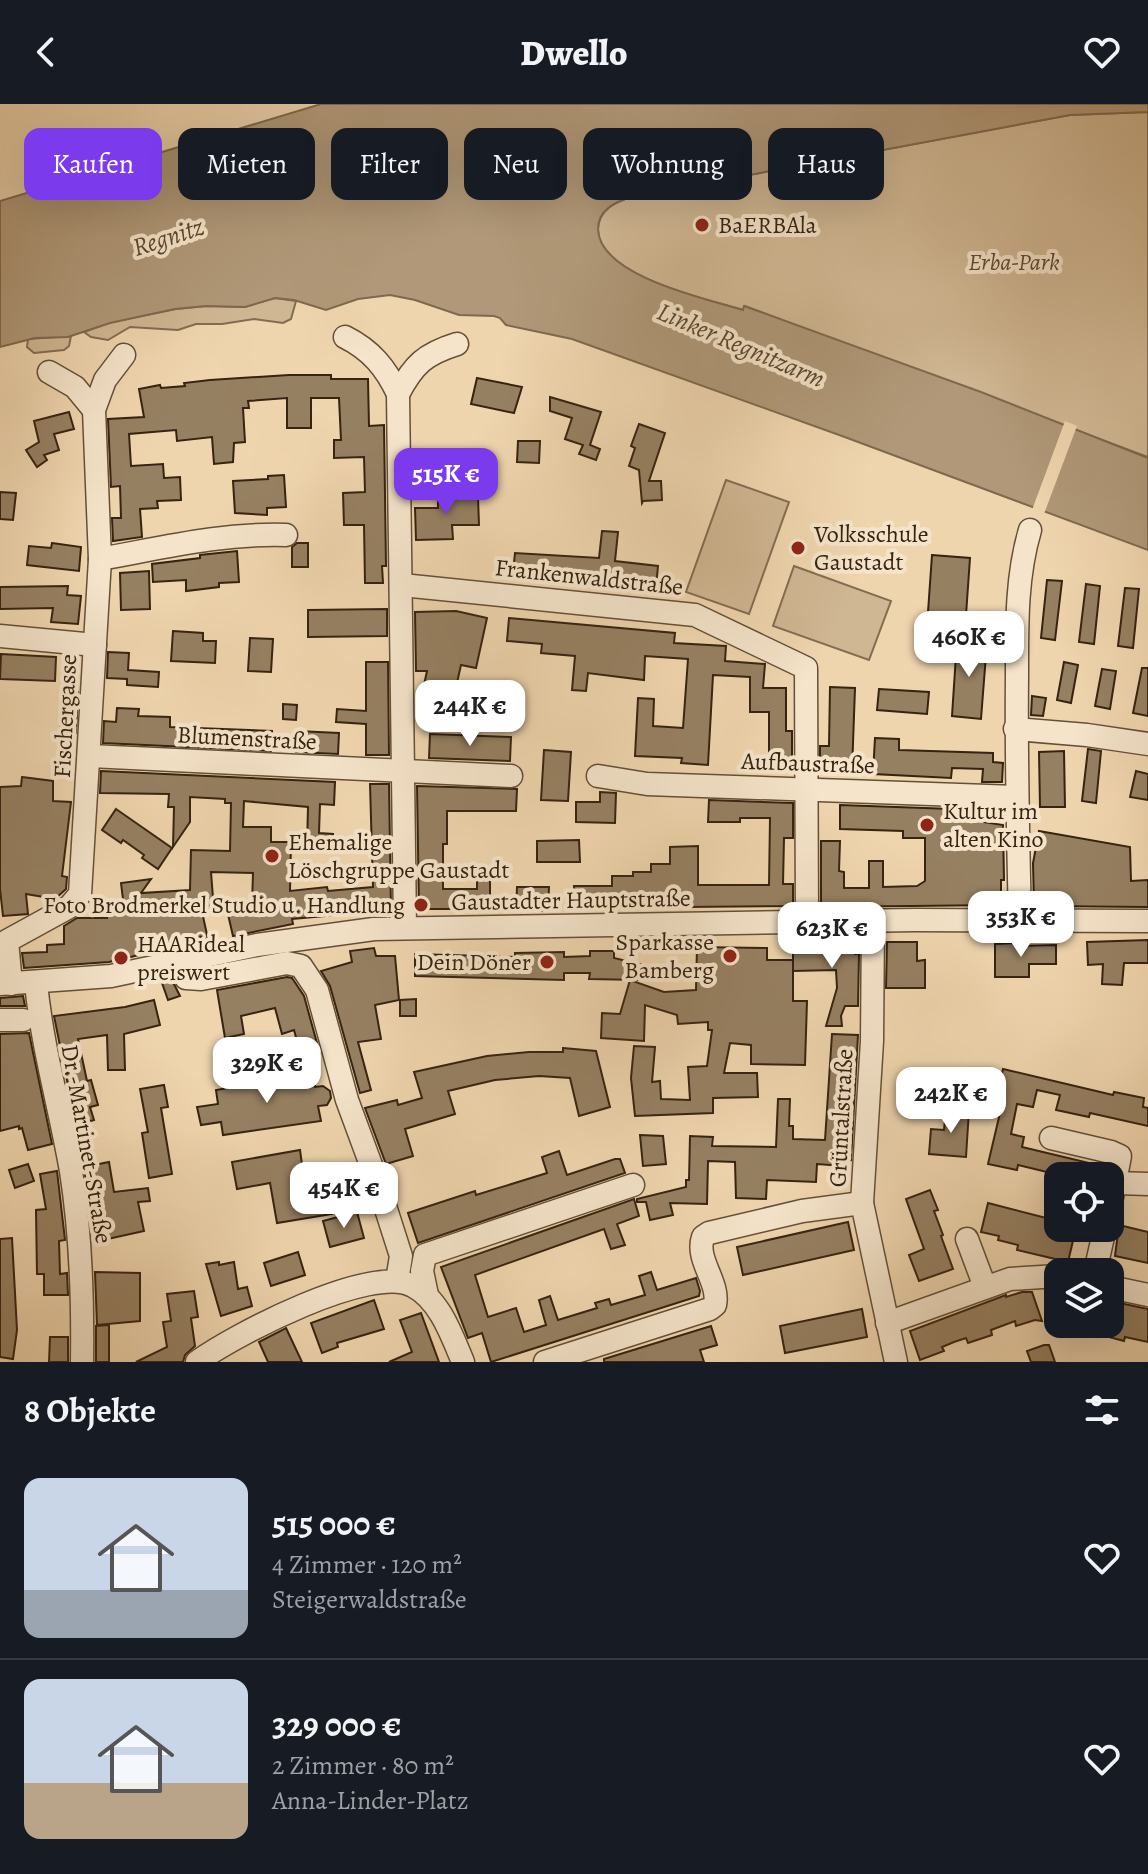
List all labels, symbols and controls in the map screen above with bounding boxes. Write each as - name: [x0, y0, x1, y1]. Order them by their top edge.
- text: Dwello: [520, 28, 628, 77]
- icon: back: [24, 30, 68, 74]
- icon: heart: [1080, 30, 1124, 74]
- chip: Kaufen: [24, 128, 162, 200]
- chip: Mieten: [178, 128, 315, 200]
- chip: Filter: [331, 128, 448, 200]
- chip: Neu: [464, 128, 567, 200]
- chip: Wohnung: [583, 128, 752, 200]
- chip: Haus: [768, 128, 884, 200]
- water label: Regnitz: [128, 209, 209, 265]
- place label: BaERBAla: [718, 209, 818, 241]
- marker: BaERBAla: [693, 216, 711, 234]
- park label: Erba-Park: [968, 246, 1060, 278]
- water label: Linker Regnitzarm: [652, 294, 830, 396]
- pin: 515K €: [381, 448, 511, 516]
- text: 515K €: [412, 456, 480, 491]
- place label: Volksschule Gaustadt: [813, 518, 928, 578]
- marker: Volksschule Gaustadt: [789, 539, 807, 557]
- street label: Frankenwaldstraße: [493, 551, 685, 603]
- pin: 460K €: [904, 611, 1034, 679]
- text: 460K €: [932, 619, 1006, 654]
- street label: Fischergasse: [46, 653, 84, 779]
- pin: 244K €: [405, 680, 535, 748]
- text: 244K €: [433, 688, 507, 723]
- street label: Blumenstraße: [176, 718, 318, 758]
- street label: Aufbaustraße: [740, 745, 875, 781]
- place label: Kultur im alten Kino: [943, 795, 1044, 855]
- marker: Kultur im alten Kino: [918, 816, 936, 834]
- place label: Ehemalige Löschgruppe Gaustadt: [288, 826, 509, 886]
- marker: Ehemalige Löschgruppe Gaustadt: [263, 847, 281, 865]
- street label: Gaustadter Hauptstraße: [451, 882, 691, 918]
- place label: Foto Brodmerkel Studio u. Handlung: [43, 889, 405, 921]
- pin: 353K €: [956, 891, 1086, 959]
- marker: Foto Brodmerkel Studio u. Handlung: [412, 896, 430, 914]
- text: 353K €: [986, 899, 1056, 934]
- pin: 623K €: [767, 902, 897, 970]
- text: 623K €: [796, 910, 868, 945]
- place label: Sparkasse Bamberg: [616, 926, 714, 986]
- place label: HAARideal preiswert: [137, 928, 245, 988]
- place label: Dein Döner: [417, 946, 531, 978]
- marker: Sparkasse Bamberg: [721, 947, 739, 965]
- marker: HAARideal preiswert: [112, 949, 130, 967]
- marker: Dein Döner: [538, 953, 556, 971]
- pin: 329K €: [202, 1037, 332, 1105]
- street label: Dr.-Martinet-Straße: [54, 1042, 120, 1246]
- text: 329K €: [231, 1045, 303, 1080]
- street label: Grüntalstraße: [821, 1048, 861, 1188]
- pin: 242K €: [886, 1067, 1016, 1135]
- text: 242K €: [914, 1075, 988, 1110]
- pin: 454K €: [279, 1162, 409, 1230]
- map controls: [1044, 1162, 1124, 1338]
- button: locate: [1044, 1162, 1124, 1242]
- text: 454K €: [308, 1170, 380, 1205]
- button: layers: [1044, 1258, 1124, 1338]
- text: 8 Objekte: [24, 1387, 156, 1434]
- icon: filters: [1080, 1388, 1124, 1432]
- text: 515 000 €: [272, 1500, 396, 1547]
- icon: home: [88, 1510, 184, 1606]
- icon: heart: [1080, 1536, 1124, 1580]
- text: 4 Zimmer · 120 m²: [272, 1547, 462, 1582]
- text: Steigerwaldstraße: [272, 1582, 467, 1617]
- text: 329 000 €: [272, 1701, 401, 1748]
- icon: home: [88, 1711, 184, 1807]
- icon: heart: [1080, 1737, 1124, 1781]
- text: 2 Zimmer · 80 m²: [272, 1748, 454, 1783]
- text: Anna-Linder-Platz: [272, 1783, 469, 1818]

